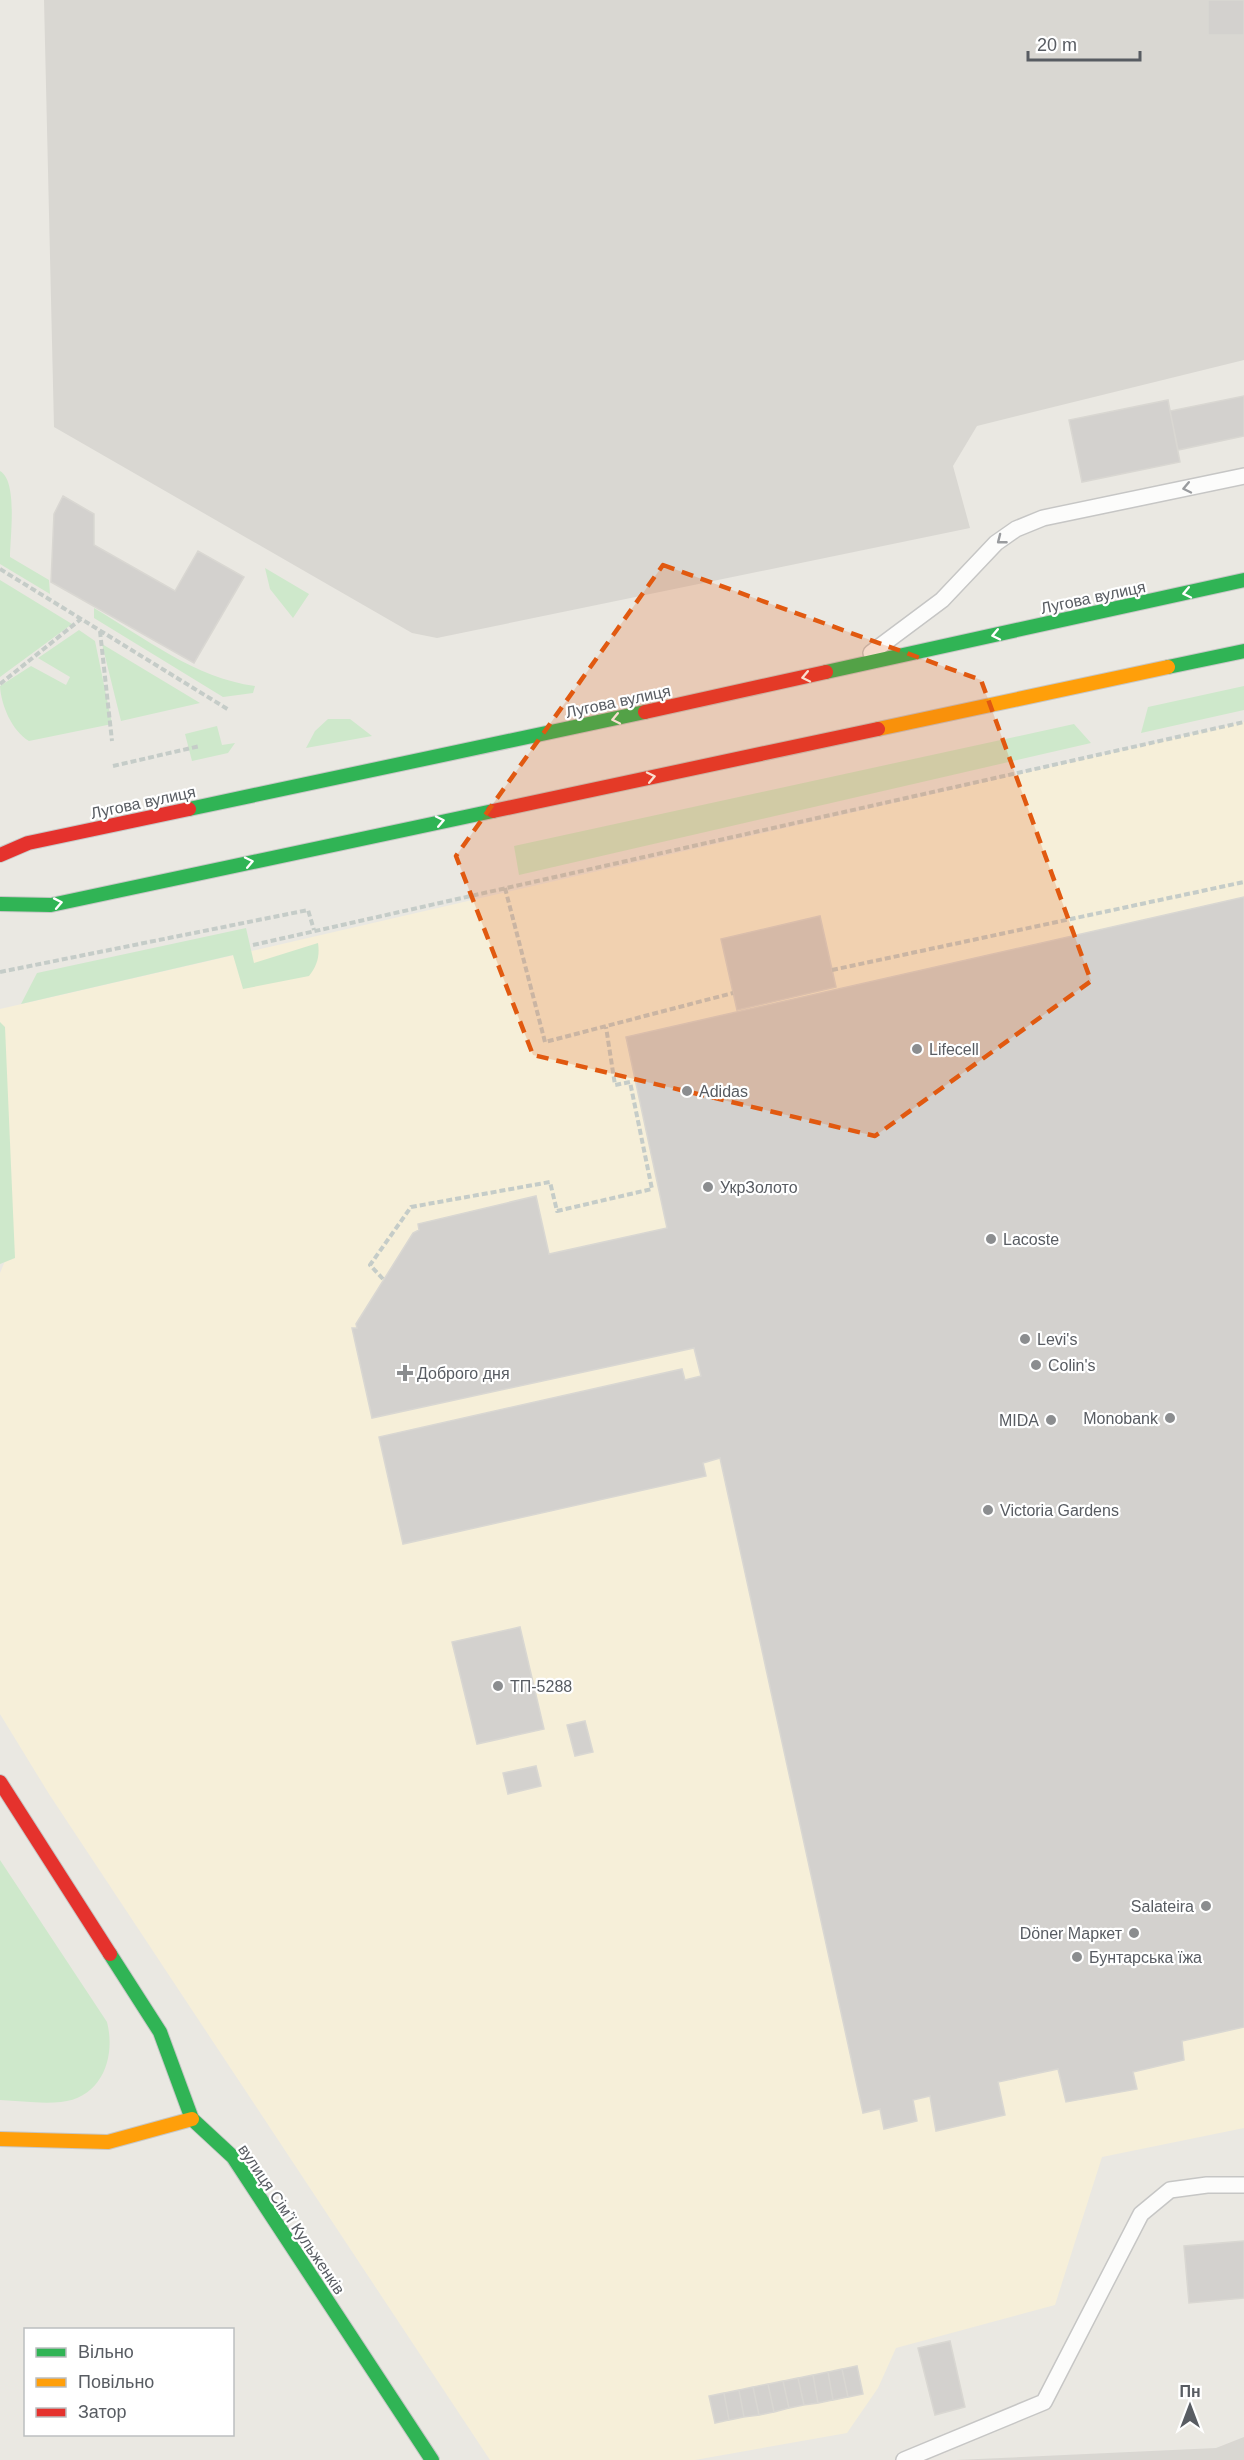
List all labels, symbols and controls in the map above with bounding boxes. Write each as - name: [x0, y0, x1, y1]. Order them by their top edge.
- scale bar: [1028, 24, 1140, 62]
- text: 20 m: [1037, 35, 1077, 55]
- one-way arrow: [1182, 481, 1192, 494]
- one-way arrow: [996, 533, 1007, 544]
- street label: Лугова вулиця: [1039, 578, 1147, 617]
- one-way arrow: [1182, 586, 1192, 599]
- one-way arrow: [992, 627, 1002, 640]
- one-way arrow: [801, 669, 811, 682]
- street label: Лугова вулиця: [564, 682, 672, 721]
- one-way arrow: [611, 711, 621, 724]
- one-way arrow: [646, 771, 656, 784]
- street label: Лугова вулиця: [89, 783, 197, 822]
- one-way arrow: [434, 816, 444, 829]
- one-way arrow: [244, 857, 254, 870]
- one-way arrow: [53, 897, 63, 910]
- place label: Lifecell: [929, 1041, 979, 1058]
- marker: Lifecell: [910, 1042, 924, 1056]
- place label: Adidas: [699, 1083, 748, 1100]
- marker: Adidas: [680, 1084, 694, 1098]
- place label: УкрЗолото: [720, 1179, 798, 1196]
- marker: УкрЗолото: [701, 1180, 715, 1194]
- place label: Lacoste: [1003, 1231, 1059, 1248]
- marker: Lacoste: [984, 1232, 998, 1246]
- place label: Levi's: [1037, 1331, 1077, 1348]
- marker: Levi's: [1018, 1332, 1032, 1346]
- place label: Colin's: [1048, 1357, 1096, 1374]
- marker: Colin's: [1029, 1358, 1043, 1372]
- place label: Доброго дня: [417, 1365, 510, 1382]
- marker: Доброго дня: [398, 1366, 412, 1380]
- place label: Monobank: [1083, 1410, 1159, 1427]
- marker: Monobank: [1163, 1411, 1177, 1425]
- place label: MIDA: [999, 1412, 1039, 1429]
- marker: MIDA: [1044, 1413, 1058, 1427]
- place label: Victoria Gardens: [1000, 1502, 1119, 1519]
- marker: Victoria Gardens: [981, 1503, 995, 1517]
- place label: ТП-5288: [510, 1678, 572, 1695]
- marker: ТП-5288: [491, 1679, 505, 1693]
- place label: Salateira: [1131, 1898, 1194, 1915]
- marker: Salateira: [1199, 1899, 1213, 1913]
- place label: Döner Маркет: [1020, 1925, 1123, 1942]
- marker: Döner Маркет: [1127, 1926, 1141, 1940]
- place label: Бунтарська їжа: [1089, 1949, 1202, 1966]
- marker: Бунтарська їжа: [1070, 1950, 1084, 1964]
- street label: вулиця Сімʼї Кульженків: [235, 2141, 348, 2297]
- legend: [24, 2328, 234, 2436]
- text: Вільно: [78, 2342, 134, 2362]
- text: Повільно: [78, 2372, 154, 2392]
- north arrow: [1160, 2376, 1220, 2436]
- text: Пн: [1179, 2383, 1201, 2400]
- text: Затор: [78, 2402, 127, 2422]

